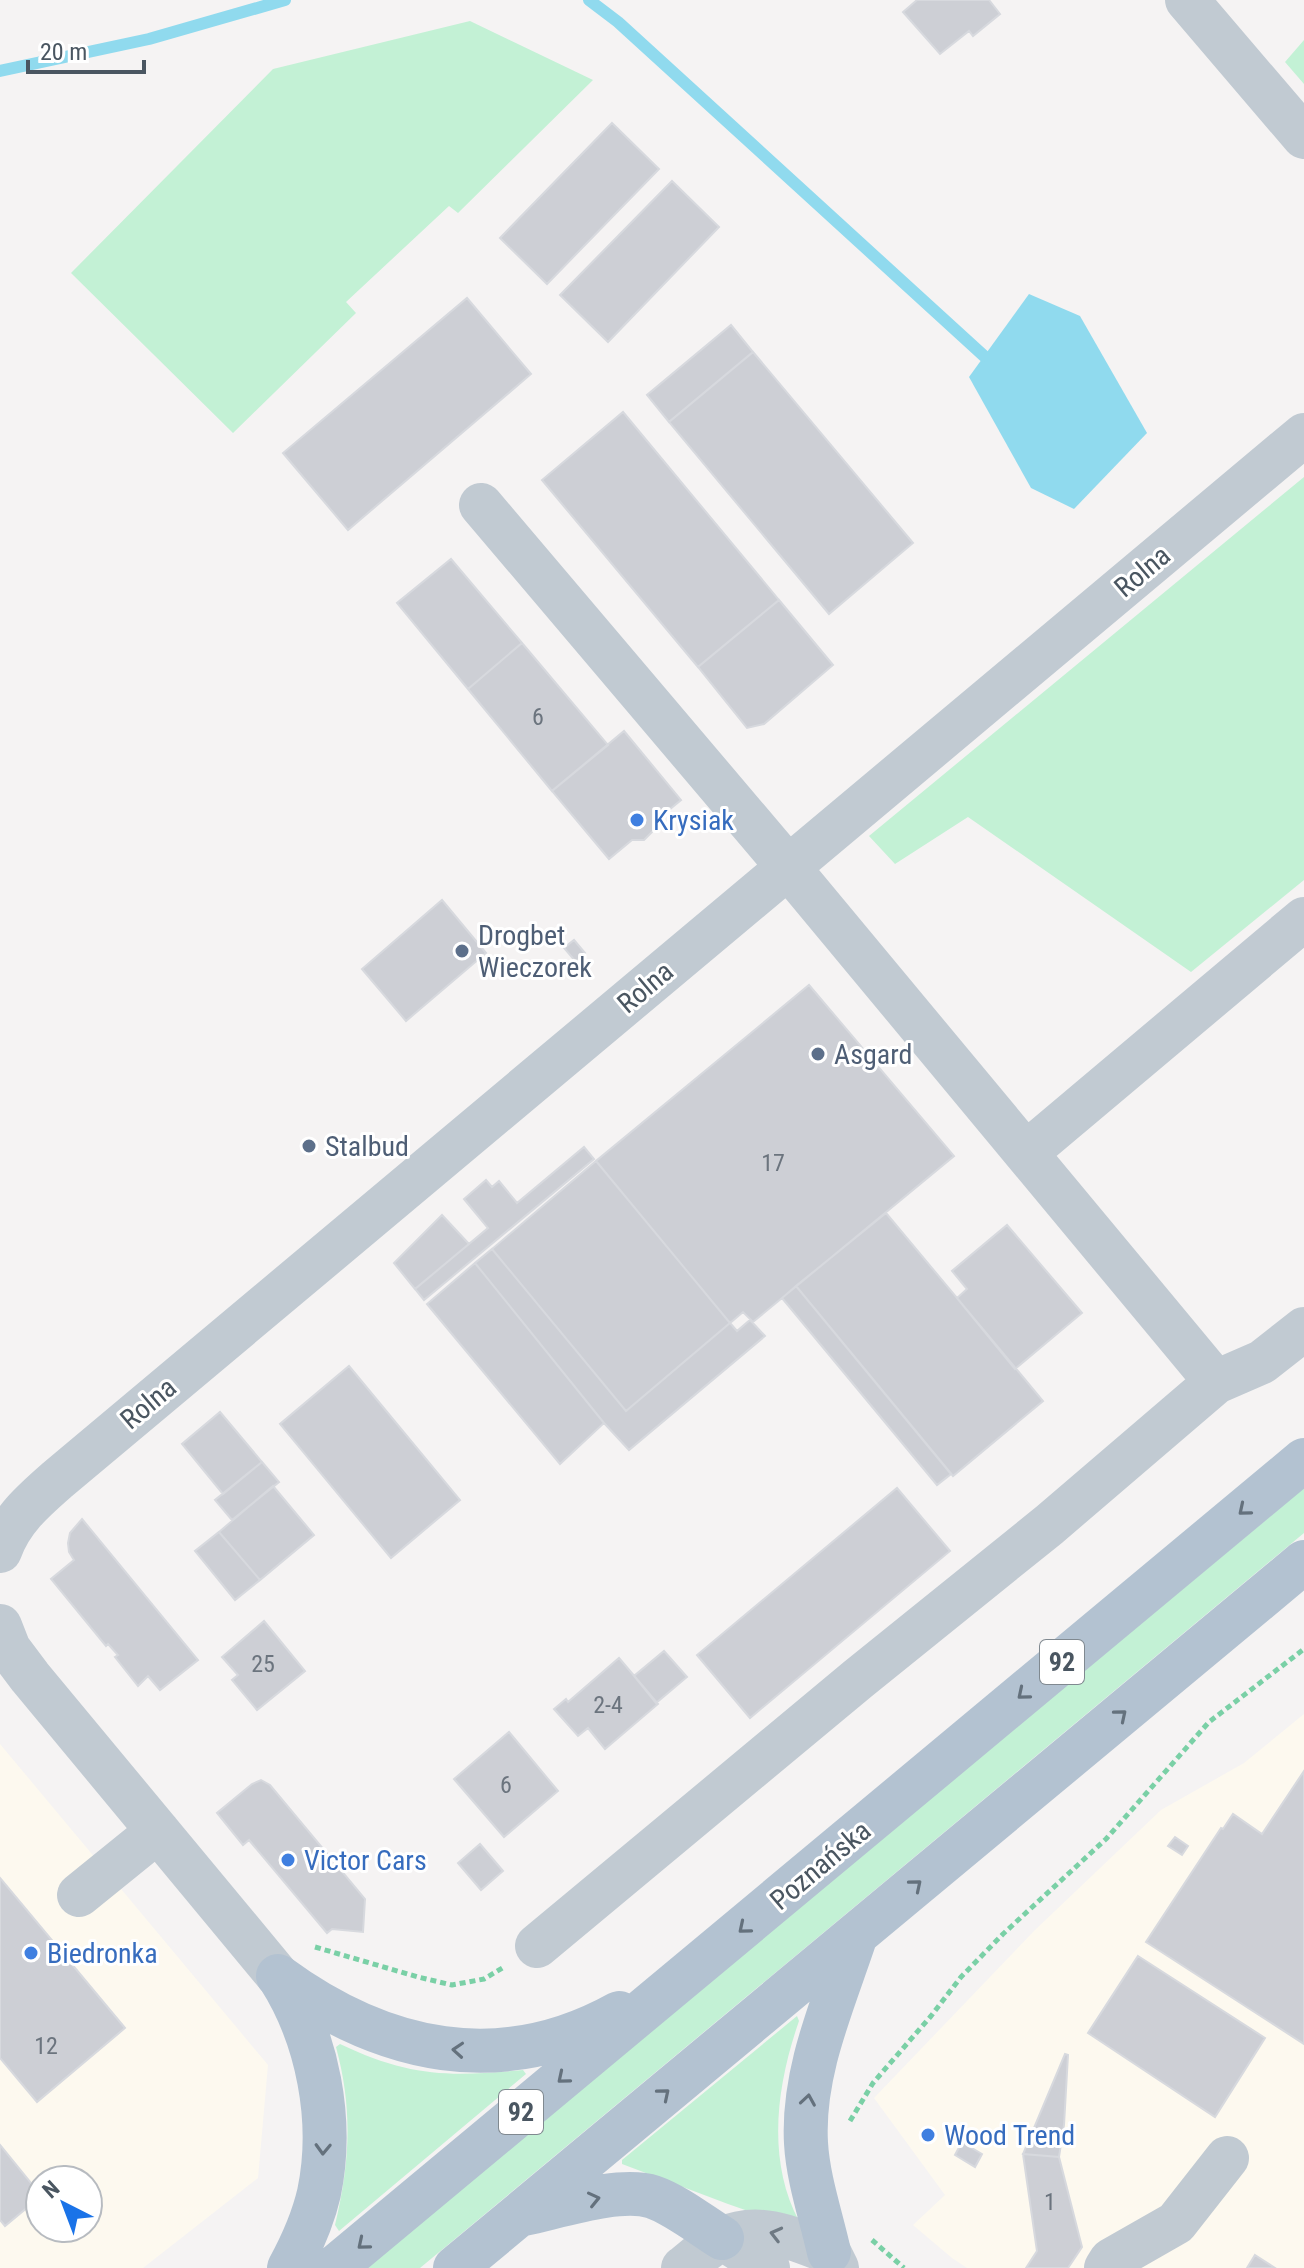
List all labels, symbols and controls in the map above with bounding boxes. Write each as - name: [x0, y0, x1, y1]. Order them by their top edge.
- scale bar: [28, 24, 144, 74]
- text: 20 m: [40, 38, 87, 66]
- street label: Rolna: [1108, 539, 1177, 604]
- house number: 6: [532, 703, 544, 731]
- place label: Krysiak: [653, 804, 734, 837]
- marker: Krysiak: [628, 811, 646, 829]
- place label: Drogbet Wieczorek: [478, 919, 592, 984]
- marker: Drogbet Wieczorek: [453, 942, 471, 960]
- street label: Rolna: [611, 955, 680, 1020]
- place label: Asgard: [834, 1038, 912, 1071]
- marker: Asgard: [809, 1045, 827, 1063]
- place label: Stalbud: [325, 1130, 409, 1163]
- marker: Stalbud: [300, 1137, 318, 1155]
- house number: 17: [761, 1149, 785, 1177]
- street label: Rolna: [114, 1371, 183, 1436]
- one-way arrow: [1239, 1500, 1253, 1515]
- road number: 92: [1040, 1640, 1084, 1684]
- house number: 25: [251, 1650, 275, 1678]
- one-way arrow: [1018, 1684, 1032, 1699]
- house number: 2-4: [593, 1691, 623, 1719]
- one-way arrow: [1111, 1710, 1126, 1724]
- house number: 6: [500, 1771, 512, 1799]
- street label: Poznańska: [763, 1814, 877, 1917]
- place label: Victor Cars: [304, 1844, 427, 1877]
- marker: Victor Cars: [279, 1851, 297, 1869]
- one-way arrow: [907, 1880, 921, 1895]
- one-way arrow: [738, 1918, 753, 1933]
- place label: Biedronka: [47, 1937, 158, 1970]
- marker: Biedronka: [22, 1944, 40, 1962]
- house number: 12: [34, 2032, 58, 2060]
- one-way arrow: [451, 2042, 464, 2059]
- one-way arrow: [557, 2068, 572, 2083]
- one-way arrow: [655, 2089, 669, 2104]
- road number: 92: [499, 2090, 543, 2134]
- one-way arrow: [799, 2094, 816, 2107]
- place label: Wood Trend: [944, 2119, 1075, 2152]
- marker: Wood Trend: [919, 2126, 937, 2144]
- one-way arrow: [315, 2143, 332, 2156]
- north arrow: [24, 2164, 104, 2244]
- text: N: [38, 2176, 64, 2203]
- house number: 1: [1044, 2188, 1056, 2216]
- one-way arrow: [587, 2191, 600, 2208]
- one-way arrow: [770, 2227, 784, 2244]
- one-way arrow: [358, 2234, 372, 2249]

